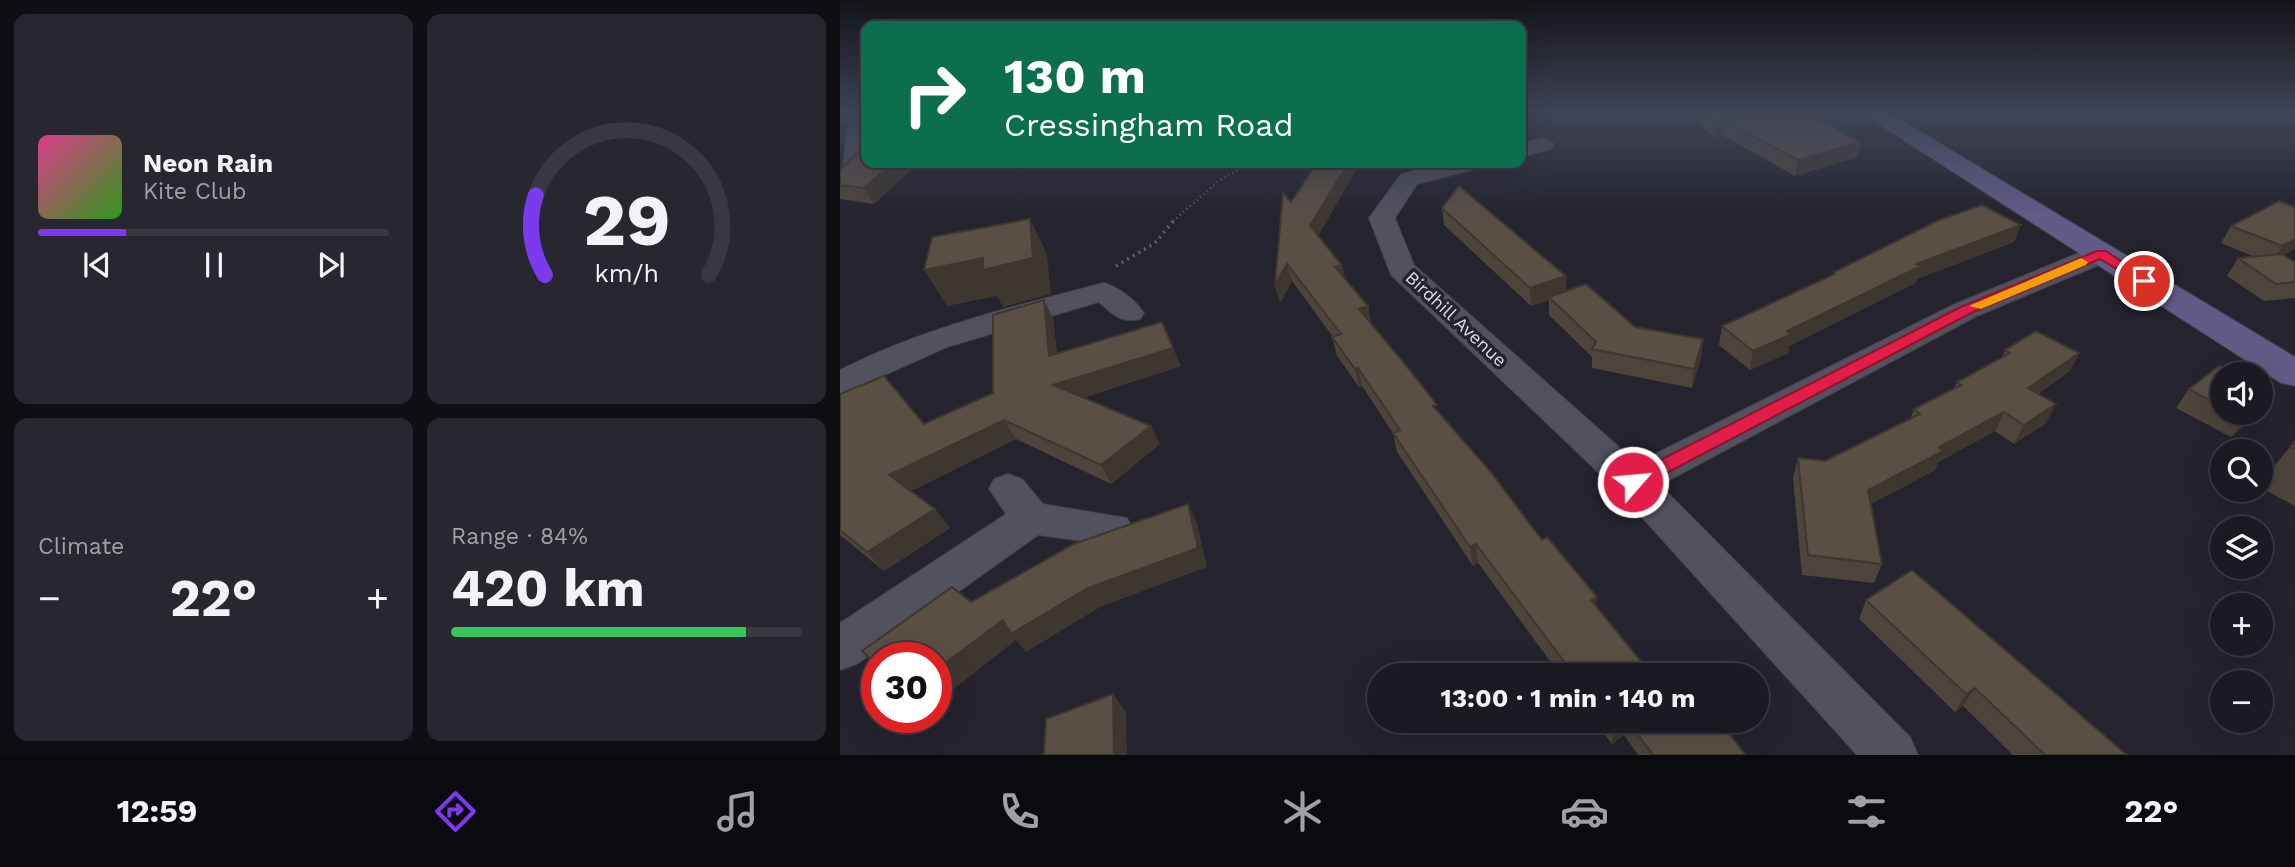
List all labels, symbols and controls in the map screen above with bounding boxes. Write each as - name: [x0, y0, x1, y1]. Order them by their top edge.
- text: 130 m: [1004, 47, 1146, 105]
- icon: right: [889, 49, 980, 140]
- text: Cressingham Road: [1004, 106, 1293, 144]
- text: Neon Rain: [143, 148, 273, 178]
- text: Kite Club: [143, 178, 246, 205]
- text: 29: [582, 178, 671, 264]
- icon: previous: [78, 246, 116, 284]
- icon: pause: [195, 246, 233, 284]
- icon: next: [312, 246, 350, 284]
- pin: [2114, 251, 2174, 311]
- text: km/h: [594, 259, 659, 288]
- icon: arrive: [2125, 262, 2163, 300]
- street label: Birdhill Avenue: [1402, 267, 1511, 371]
- map controls: [2210, 362, 2273, 733]
- button: sound: [2210, 362, 2273, 425]
- button: search: [2210, 439, 2273, 502]
- position arrow: [1596, 445, 1670, 519]
- button: layers: [2210, 516, 2273, 579]
- text: Range · 84%: [451, 523, 588, 550]
- text: Climate: [38, 533, 124, 560]
- text: 420 km: [451, 558, 645, 619]
- text: 22°: [170, 568, 257, 629]
- text: −: [38, 576, 61, 620]
- text: +: [366, 576, 389, 620]
- button: +: [2210, 593, 2273, 656]
- speed limit sign: 30: [861, 642, 952, 733]
- button: −: [2210, 670, 2273, 733]
- text: 13:00 · 1 min · 140 m: [1441, 683, 1695, 713]
- icon: directions: [431, 787, 480, 836]
- icon: music: [713, 787, 762, 836]
- icon: phone: [995, 787, 1044, 836]
- icon: climate: [1278, 787, 1327, 836]
- icon: car: [1560, 787, 1609, 836]
- icon: filters: [1842, 787, 1891, 836]
- text: 12:59: [117, 792, 198, 830]
- text: 22°: [2124, 792, 2178, 830]

